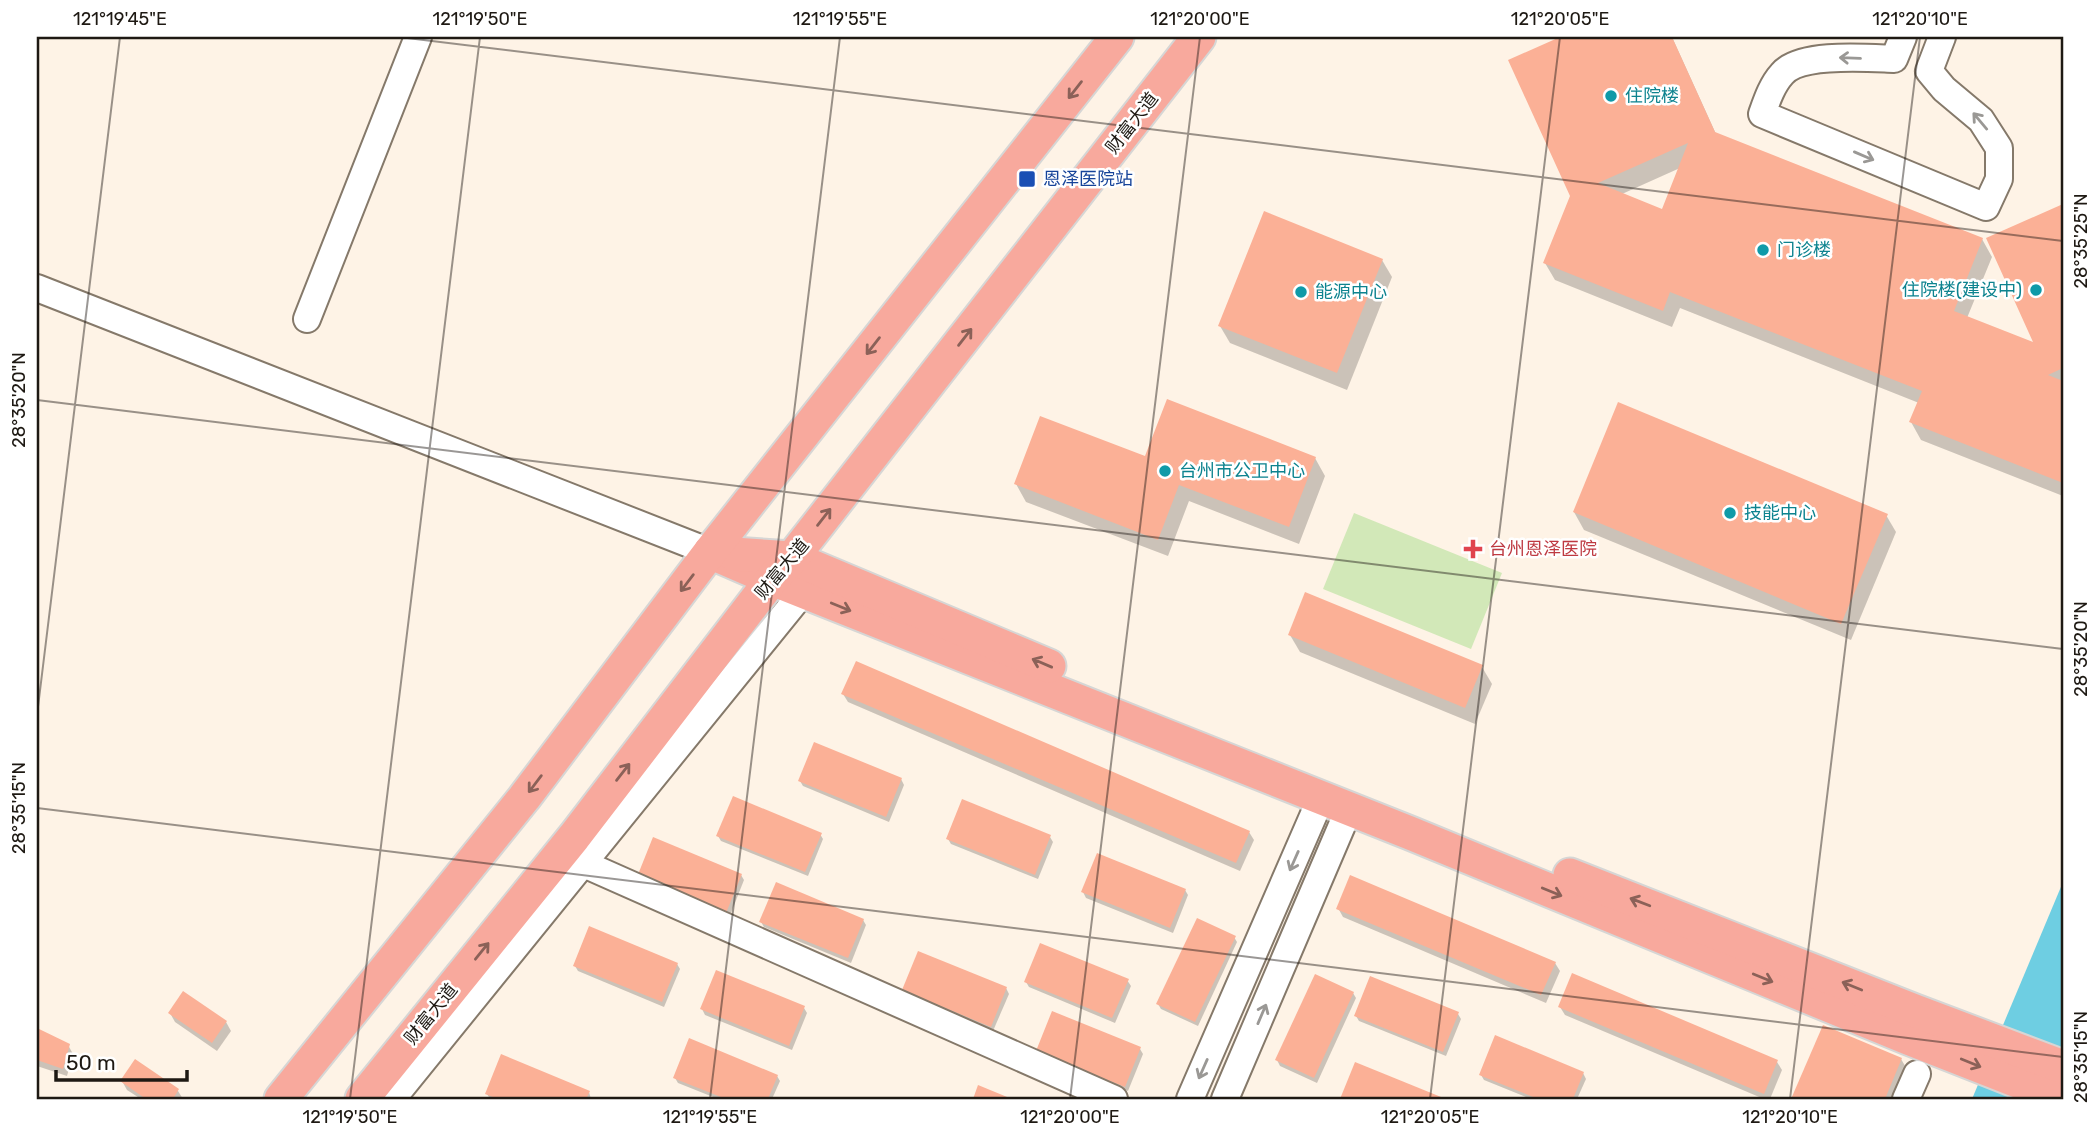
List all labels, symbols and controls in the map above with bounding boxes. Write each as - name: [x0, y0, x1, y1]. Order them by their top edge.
- text: 121°19'45"E: [73, 8, 167, 30]
- text: 121°19'50"E: [432, 8, 528, 30]
- text: 121°19'55"E: [793, 8, 887, 30]
- text: 121°20'00"E: [1150, 8, 1250, 30]
- text: 121°20'05"E: [1511, 8, 1609, 30]
- text: 121°20'10"E: [1872, 8, 1968, 30]
- one-way arrow: [1839, 51, 1862, 64]
- one-way arrow: [1067, 81, 1082, 99]
- place label: 住院楼: [1625, 85, 1679, 107]
- street label: 财富大道: [1101, 88, 1163, 158]
- marker: 住院楼: [1603, 88, 1619, 104]
- one-way arrow: [1972, 113, 1987, 131]
- one-way arrow: [1853, 150, 1874, 163]
- place label: 恩泽医院站: [1043, 168, 1133, 190]
- marker: 恩泽医院站: [1017, 169, 1037, 189]
- text: 28°35'25"N: [2070, 194, 2092, 288]
- place label: 门诊楼: [1777, 239, 1831, 261]
- marker: 门诊楼: [1755, 242, 1771, 258]
- place label: 住院楼(建设中): [1902, 279, 2022, 301]
- place label: 能源中心: [1315, 281, 1387, 303]
- marker: 住院楼(建设中): [2028, 282, 2044, 298]
- marker: 能源中心: [1293, 284, 1309, 300]
- one-way arrow: [957, 329, 972, 347]
- one-way arrow: [865, 336, 881, 354]
- text: 28°35'20"N: [8, 352, 30, 448]
- place label: 台州市公卫中心: [1179, 460, 1305, 482]
- marker: 台州市公卫中心: [1157, 463, 1173, 479]
- place label: 技能中心: [1744, 502, 1816, 524]
- marker: 技能中心: [1722, 505, 1738, 521]
- one-way arrow: [817, 508, 832, 526]
- street label: 财富大道: [750, 534, 814, 604]
- place label: 台州恩泽医院: [1489, 538, 1597, 560]
- marker: 台州恩泽医院: [1463, 539, 1483, 559]
- one-way arrow: [680, 573, 695, 592]
- one-way arrow: [829, 601, 851, 614]
- text: 28°35'20"N: [2070, 601, 2092, 697]
- one-way arrow: [1032, 656, 1054, 669]
- text: 28°35'15"N: [8, 762, 30, 854]
- one-way arrow: [616, 764, 631, 782]
- one-way arrow: [528, 774, 543, 793]
- one-way arrow: [1287, 850, 1300, 871]
- one-way arrow: [1541, 886, 1563, 899]
- one-way arrow: [1630, 895, 1652, 908]
- one-way arrow: [474, 942, 490, 960]
- one-way arrow: [1751, 973, 1773, 986]
- one-way arrow: [1842, 978, 1863, 991]
- street label: 财富大道: [400, 979, 462, 1049]
- one-way arrow: [1256, 1004, 1269, 1025]
- text: 28°35'15"N: [2070, 1011, 2092, 1103]
- scale bar: [56, 1038, 187, 1082]
- text: 50 m: [66, 1050, 116, 1075]
- one-way arrow: [1960, 1057, 1982, 1070]
- one-way arrow: [1196, 1058, 1209, 1080]
- text: 121°19'50"E: [302, 1106, 398, 1128]
- text: 121°19'55"E: [663, 1106, 757, 1128]
- text: 121°20'00"E: [1020, 1106, 1120, 1128]
- text: 121°20'05"E: [1381, 1106, 1479, 1128]
- text: 121°20'10"E: [1742, 1106, 1838, 1128]

